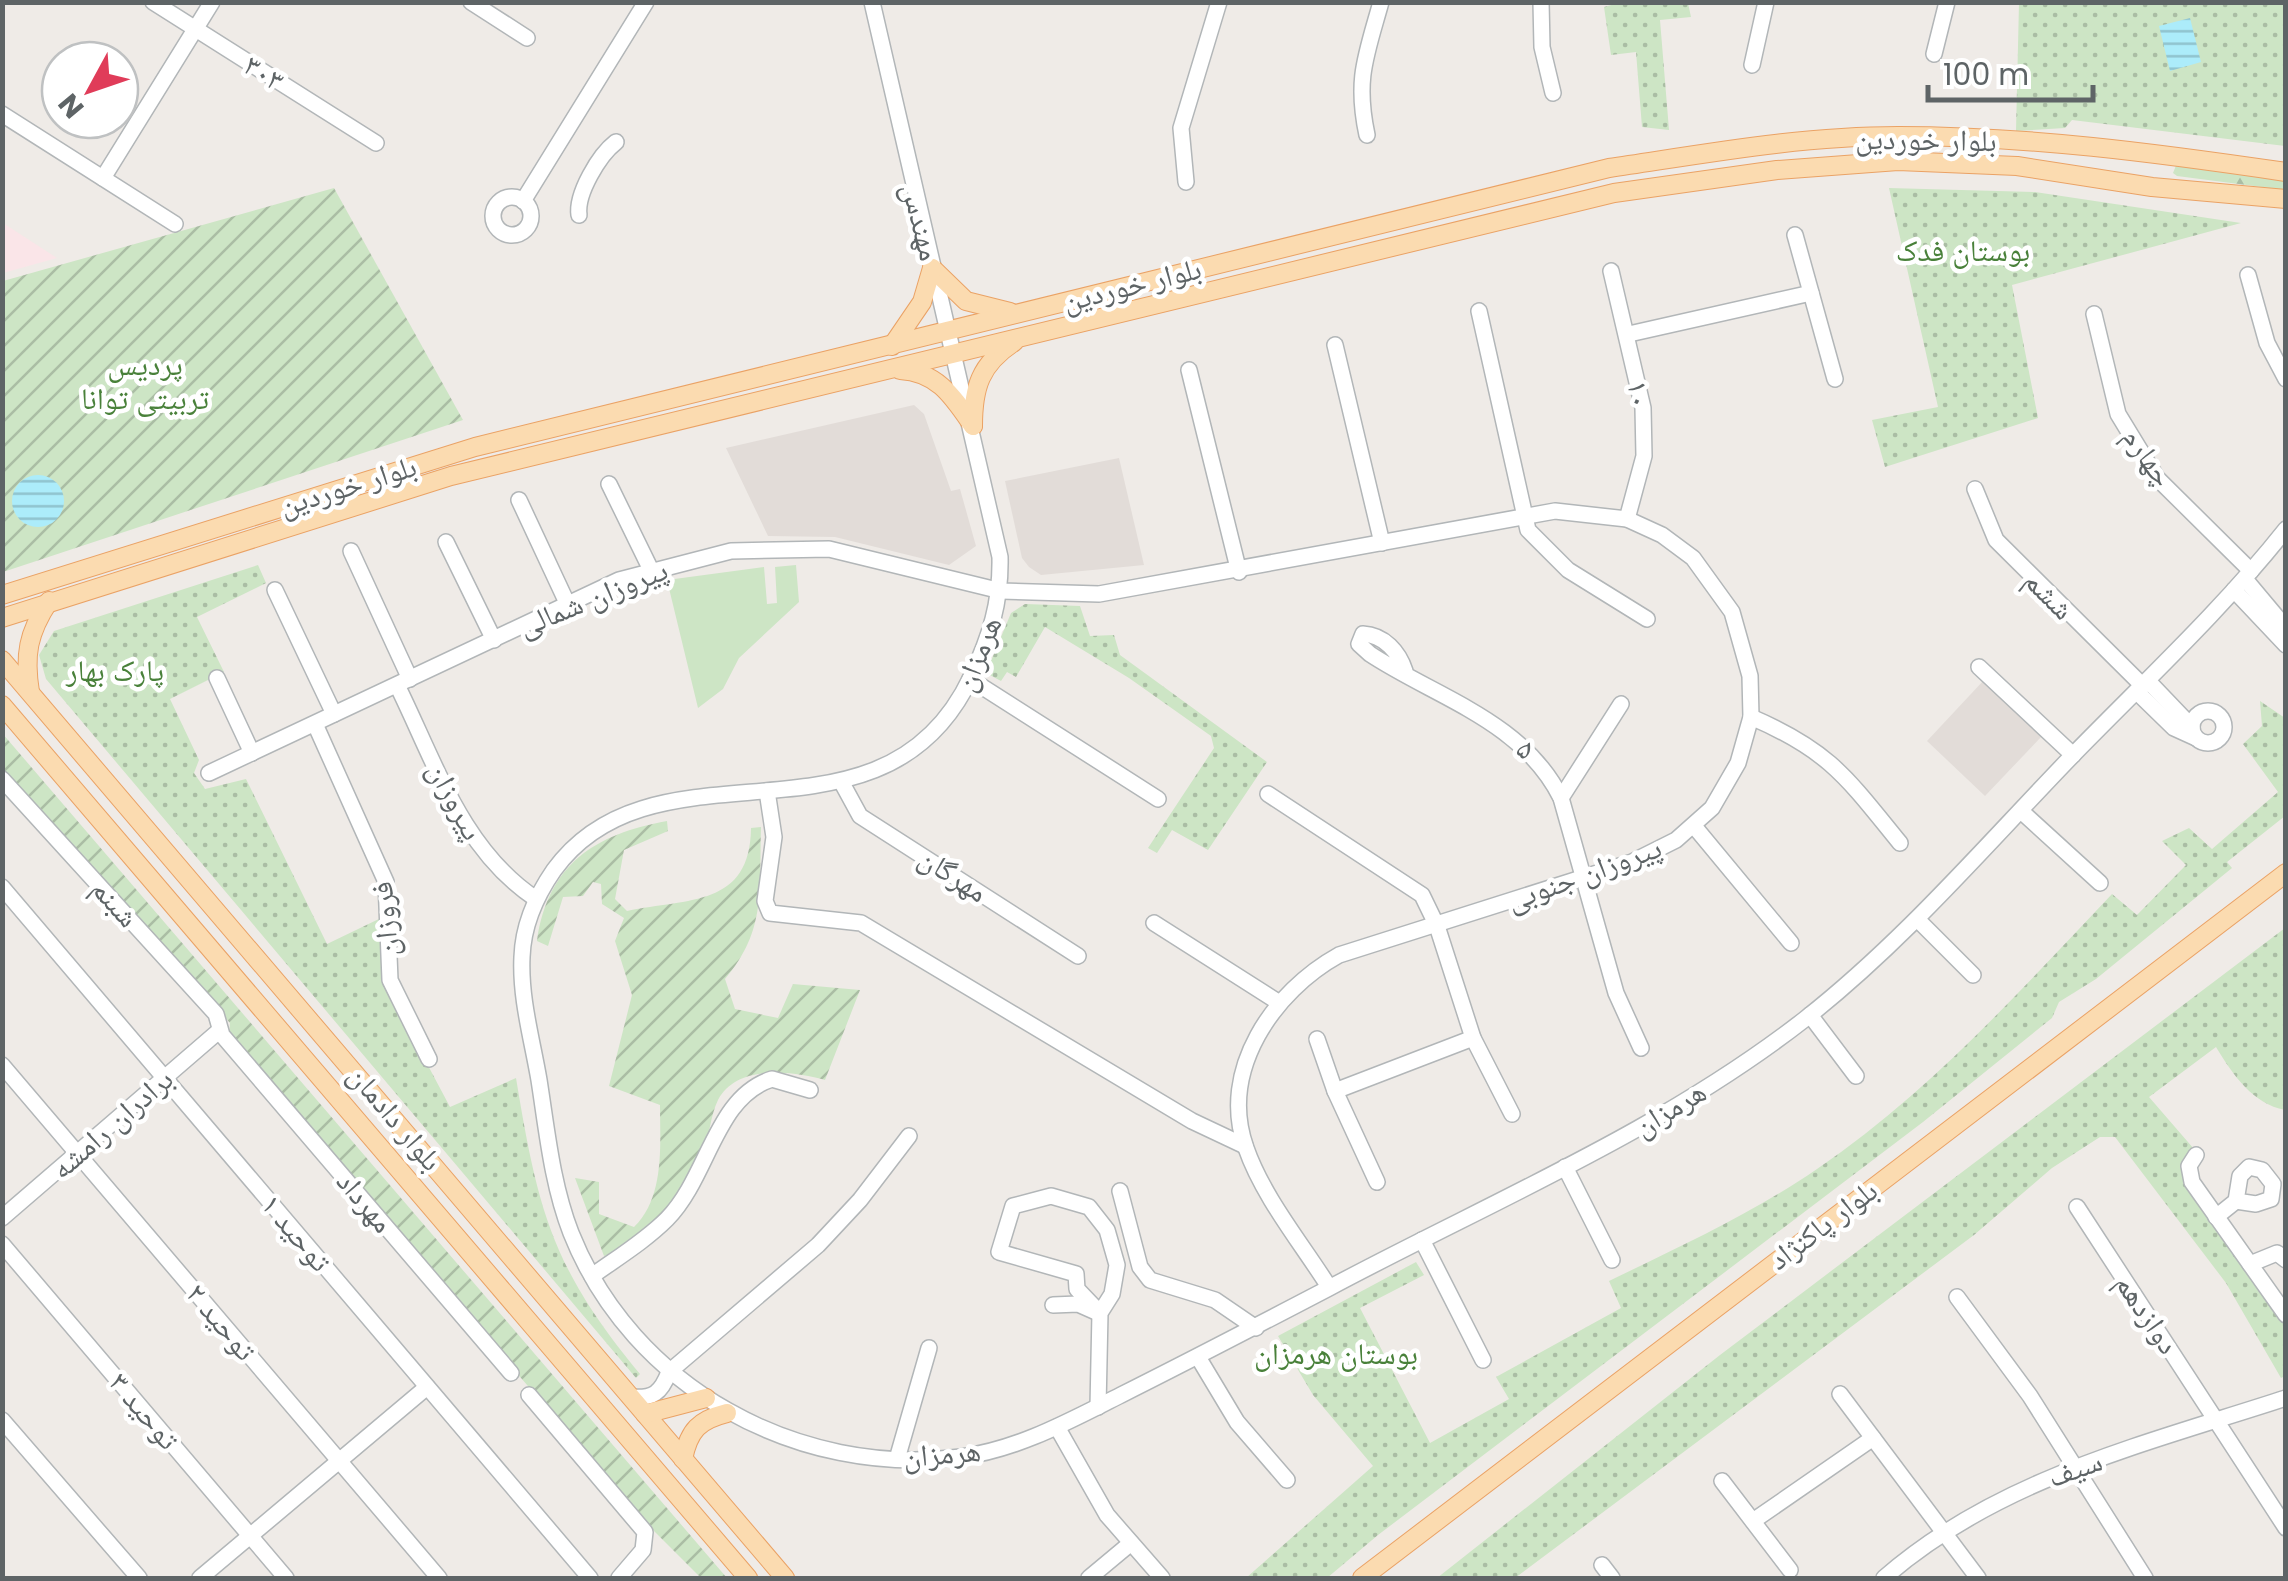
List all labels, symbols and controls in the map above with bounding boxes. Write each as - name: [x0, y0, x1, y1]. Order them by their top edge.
- north arrow: [40, 40, 140, 140]
- scale bar: [1928, 40, 2093, 102]
- street label: ۳۰۳: [236, 44, 293, 102]
- text: 100 m: [1943, 53, 2029, 96]
- text: N: [50, 85, 93, 126]
- street label: بلوار خوردین: [1855, 117, 1997, 162]
- street label: مهندس: [891, 179, 952, 265]
- park label: بوستان فدک: [1896, 229, 2030, 272]
- street label: بلوار خوردین: [1058, 247, 1206, 322]
- park label: پردیس تربیتی توانا: [81, 343, 209, 420]
- street label: ۱۰: [1616, 378, 1663, 410]
- street label: چهارم: [2112, 418, 2184, 495]
- street label: بلوار خوردین: [274, 444, 422, 527]
- street label: پیروزان شمالی: [511, 548, 674, 647]
- street label: ششم: [2015, 560, 2084, 629]
- street label: هرمزان: [943, 610, 1012, 698]
- park label: پارک بهار: [65, 649, 164, 692]
- street label: ۵: [1507, 728, 1546, 769]
- street label: پیروزان: [417, 754, 494, 848]
- street label: پیروزان جنوبی: [1500, 826, 1667, 921]
- street label: مهرگان: [910, 836, 996, 913]
- street label: شبنم: [82, 869, 149, 937]
- street label: فروزان: [360, 880, 409, 958]
- street label: بلوار دادمان: [338, 1055, 453, 1180]
- street label: برادران رامشه: [41, 1058, 182, 1189]
- street label: هرمزان: [1625, 1070, 1714, 1147]
- street label: مهرداد: [327, 1161, 404, 1242]
- street label: بلوار پاکنژاد: [1759, 1169, 1886, 1280]
- street label: توحید ۱: [251, 1184, 342, 1281]
- street label: دوازدهم: [2105, 1265, 2190, 1363]
- street label: توحید ۲: [176, 1273, 267, 1370]
- park label: بوستان هرمزان: [1254, 1332, 1418, 1375]
- street label: توحید ۳: [99, 1362, 190, 1459]
- street label: هرمزان: [901, 1429, 983, 1478]
- street label: سیف: [2042, 1439, 2108, 1498]

